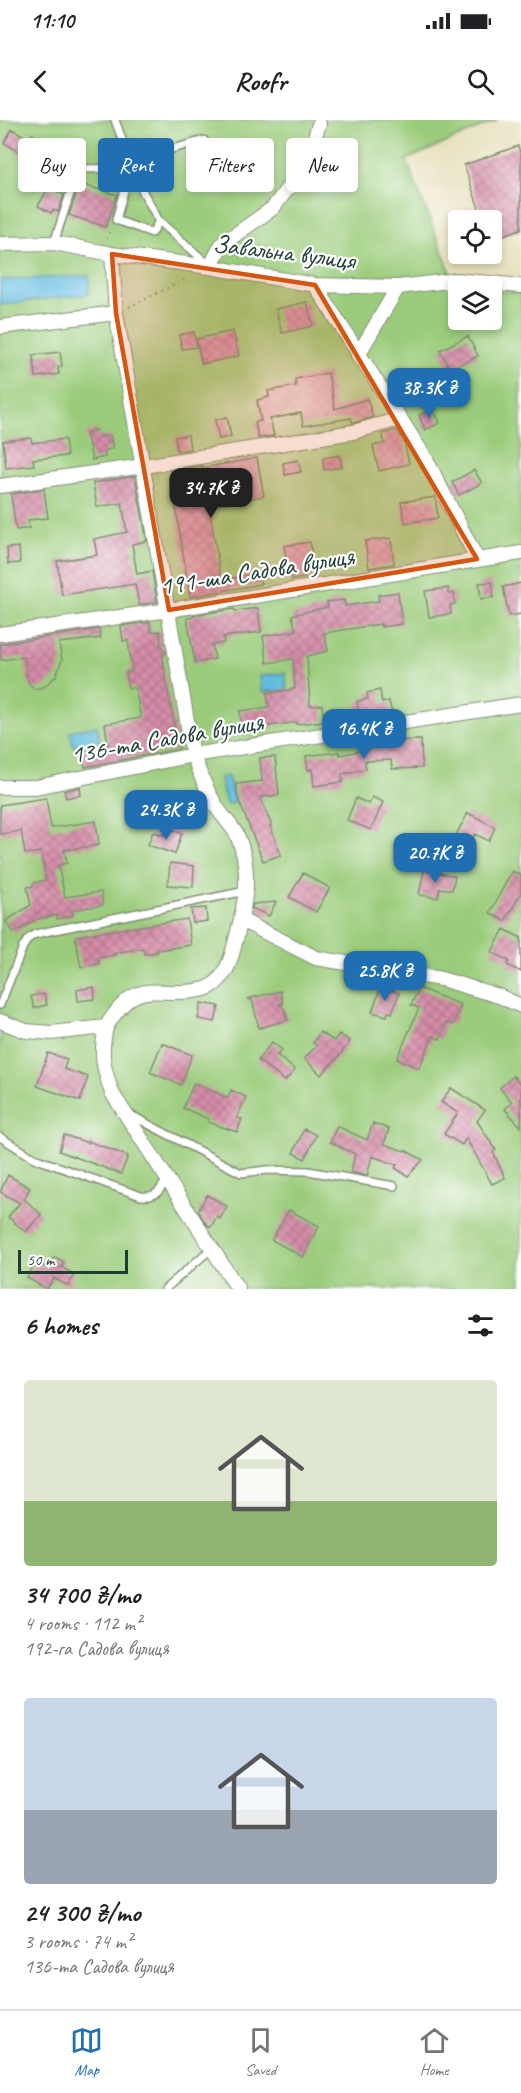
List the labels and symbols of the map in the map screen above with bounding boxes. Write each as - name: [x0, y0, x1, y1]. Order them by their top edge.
- street label: Завальна вулиця: [211, 227, 359, 277]
- pin: 38.3K ₴: [374, 368, 484, 419]
- pin: 34.7K ₴: [156, 468, 266, 519]
- street label: 191-ша Садова вулиця: [158, 539, 358, 603]
- street label: 136-та Садова вулиця: [68, 705, 267, 771]
- pin: 16.4K ₴: [309, 709, 419, 760]
- pin: 24.3K ₴: [111, 790, 221, 841]
- pin: 20.7K ₴: [380, 833, 490, 884]
- pin: 25.8K ₴: [330, 951, 440, 1002]
- scale bar: [18, 1247, 128, 1274]

